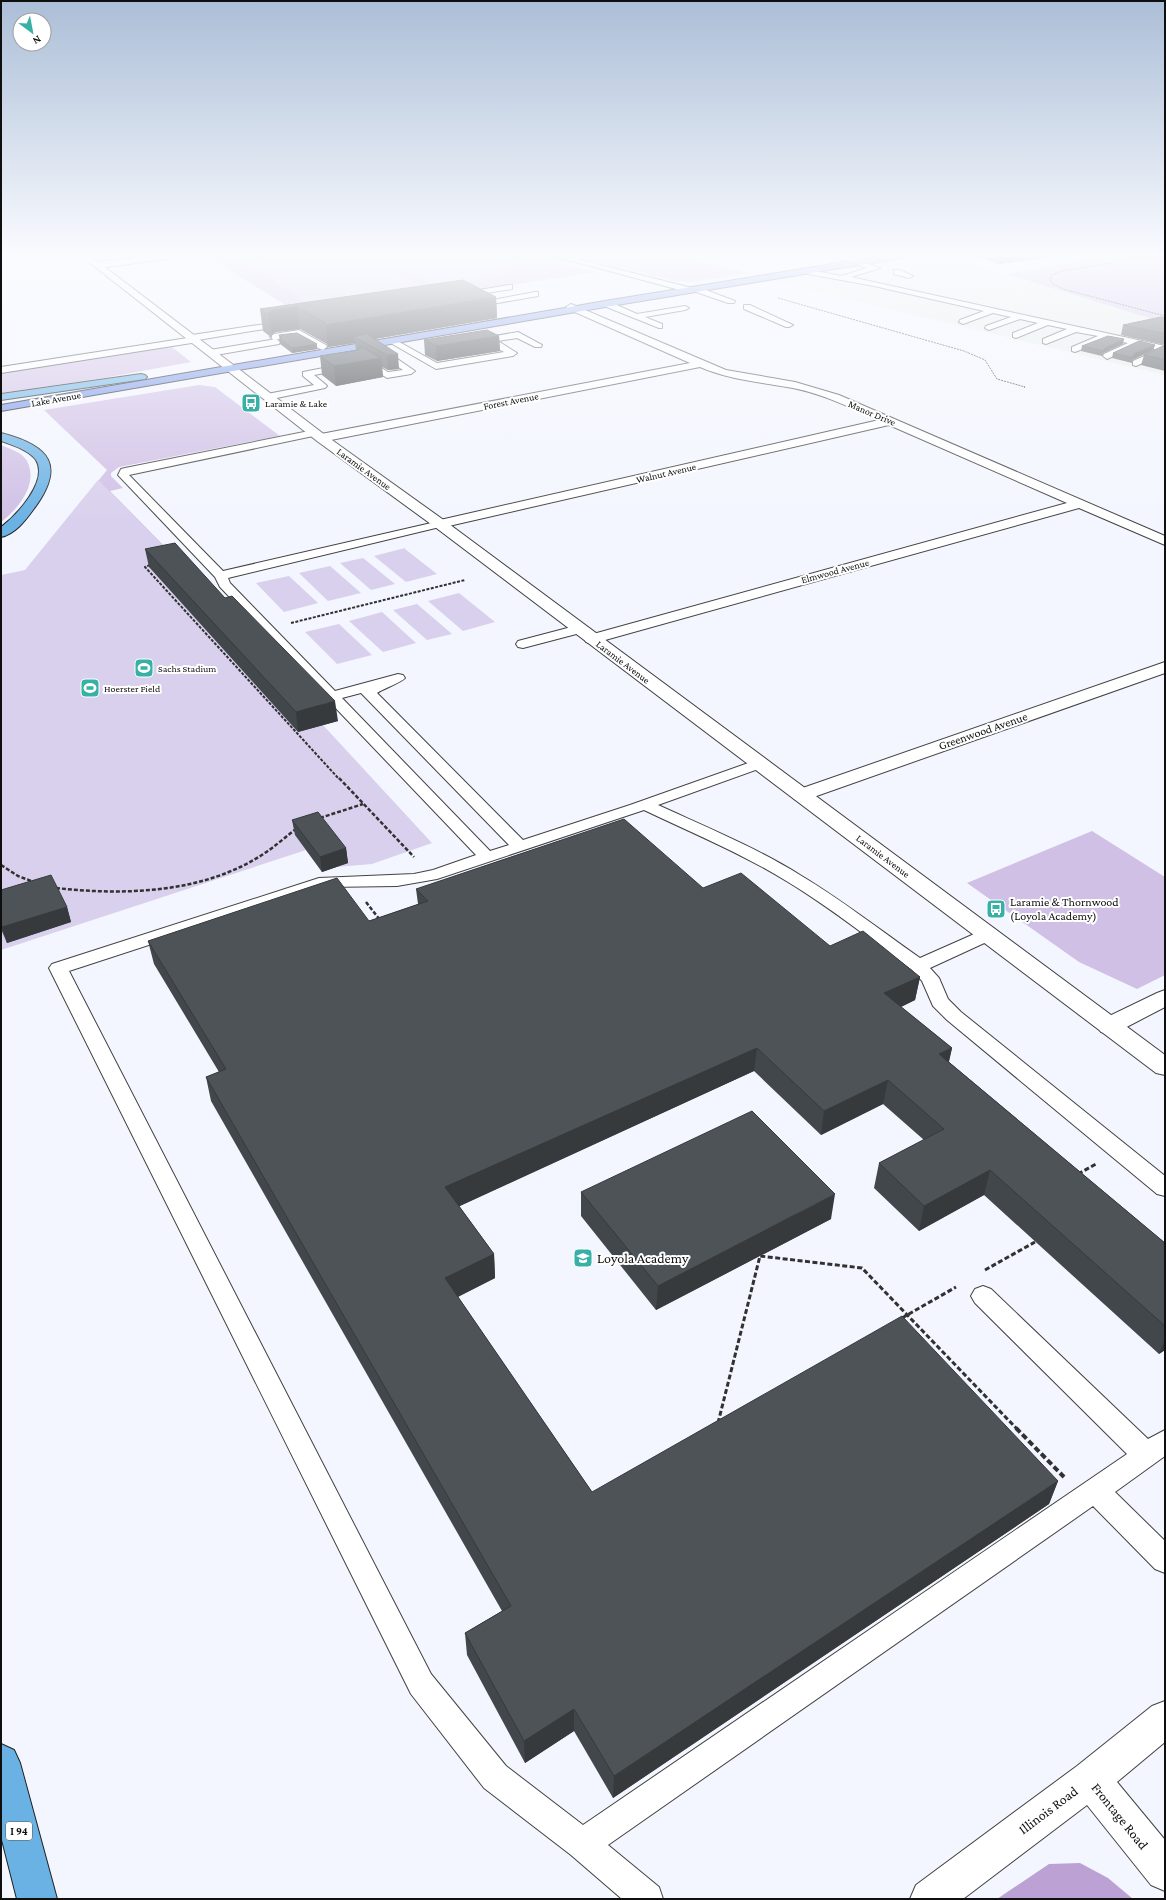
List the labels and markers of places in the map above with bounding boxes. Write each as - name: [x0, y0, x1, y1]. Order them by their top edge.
- bus stop icon: Laramie & Lake: [240, 392, 262, 414]
- place label: Laramie & Lake: [265, 398, 328, 409]
- sports icon: Sachs Stadium: [133, 657, 155, 679]
- place label: Sachs Stadium: [158, 663, 216, 674]
- sports icon: Hoerster Field: [79, 677, 101, 699]
- place label: Hoerster Field: [104, 683, 161, 694]
- place label: Laramie & Thornwood (Loyola Academy): [1010, 895, 1119, 923]
- bus stop icon: Laramie & Thornwood (Loyola Academy): [985, 898, 1007, 920]
- school or university icon: Loyola Academy: [572, 1247, 594, 1269]
- place label: Loyola Academy: [597, 1250, 689, 1266]

